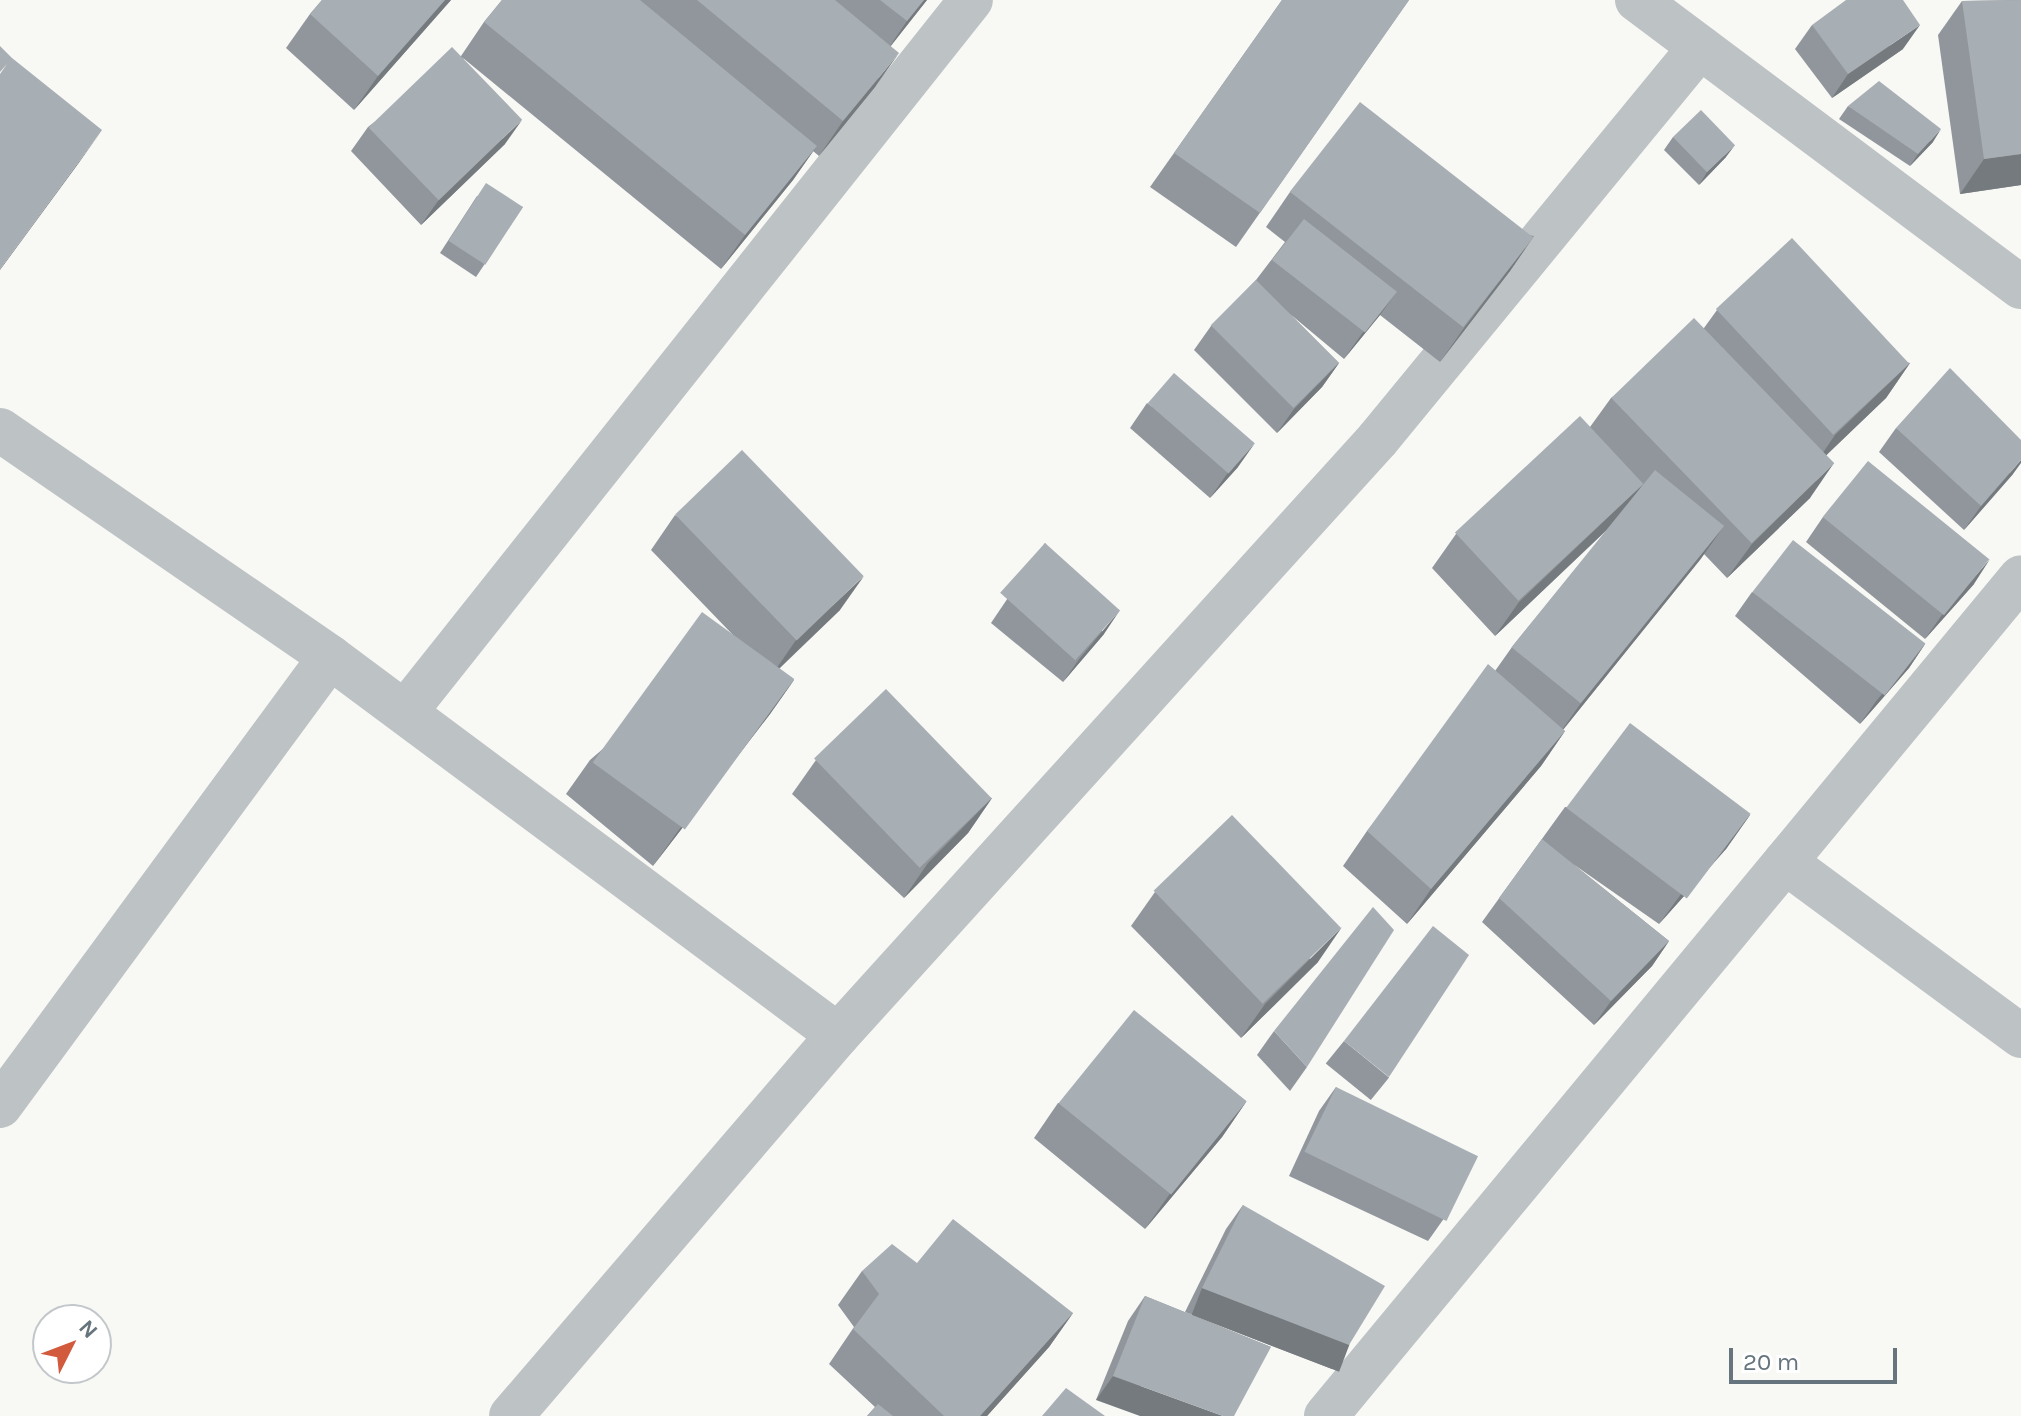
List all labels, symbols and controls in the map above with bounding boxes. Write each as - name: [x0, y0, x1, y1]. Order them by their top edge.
- north arrow: [32, 1304, 112, 1384]
- text: N: [73, 1315, 103, 1344]
- scale bar: [1733, 1332, 1901, 1382]
- text: 20 m: [1743, 1348, 1799, 1376]

